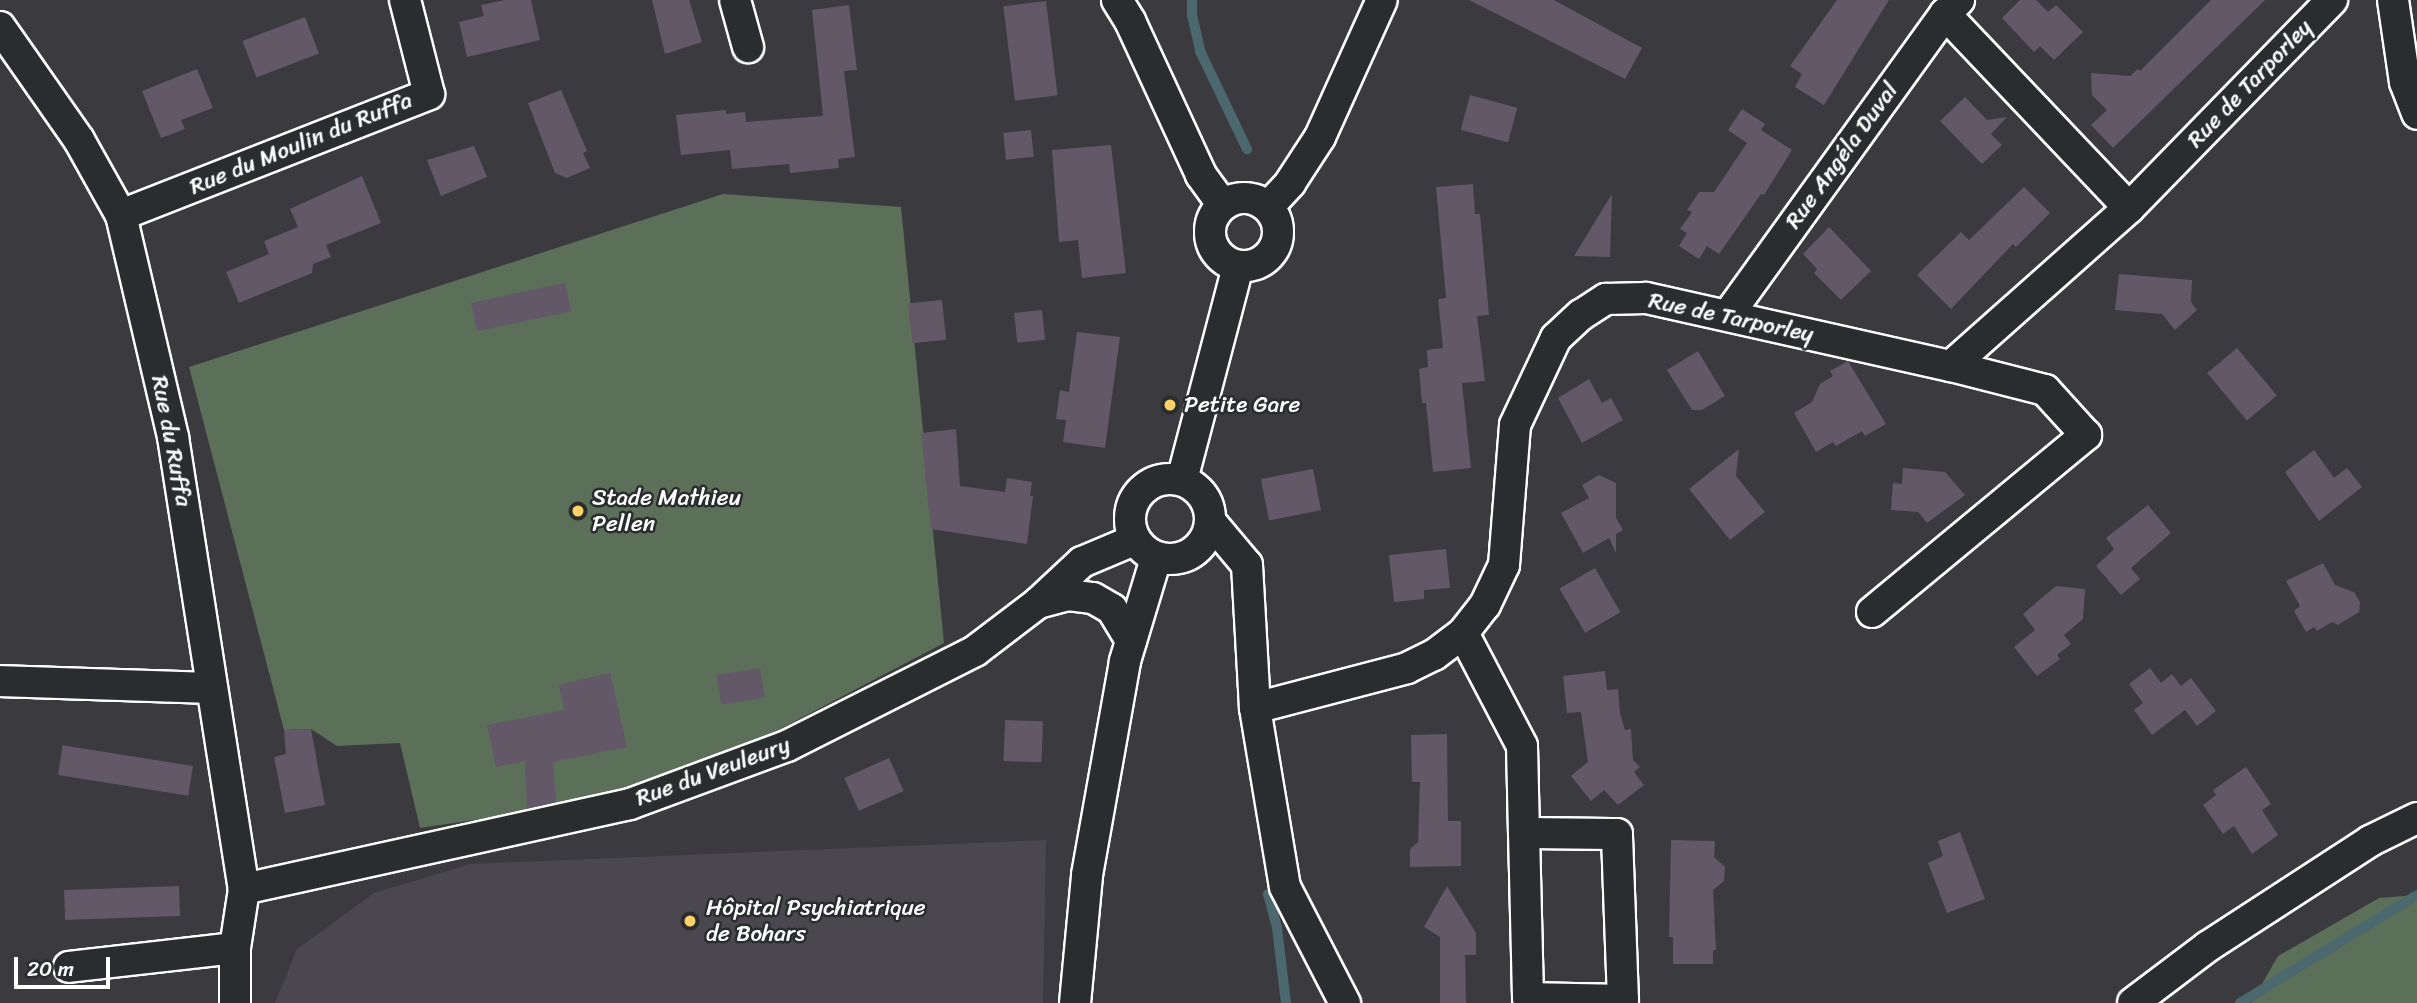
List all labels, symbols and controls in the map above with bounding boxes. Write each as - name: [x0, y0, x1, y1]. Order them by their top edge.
- street label: Rue de Tarporley: [2182, 14, 2318, 154]
- street label: Rue Angéla Duval: [1780, 78, 1904, 234]
- street label: Rue du Moulin du Ruffa: [186, 87, 416, 201]
- street label: Rue de Tarporley: [1646, 287, 1816, 349]
- street label: Rue du Ruffa: [145, 373, 197, 509]
- place label: Petite Gare: [1184, 391, 1300, 419]
- marker: Petite Gare: [1162, 397, 1178, 413]
- place label: Stade Mathieu Pellen: [592, 484, 740, 538]
- marker: Stade Mathieu Pellen: [570, 503, 586, 519]
- street label: Rue du Veuleury: [632, 731, 794, 813]
- place label: Hôpital Psychiatrique de Bohars: [706, 894, 926, 948]
- marker: Hôpital Psychiatrique de Bohars: [680, 911, 700, 931]
- scale bar: [18, 944, 114, 988]
- text: 20 m: [27, 950, 74, 988]

